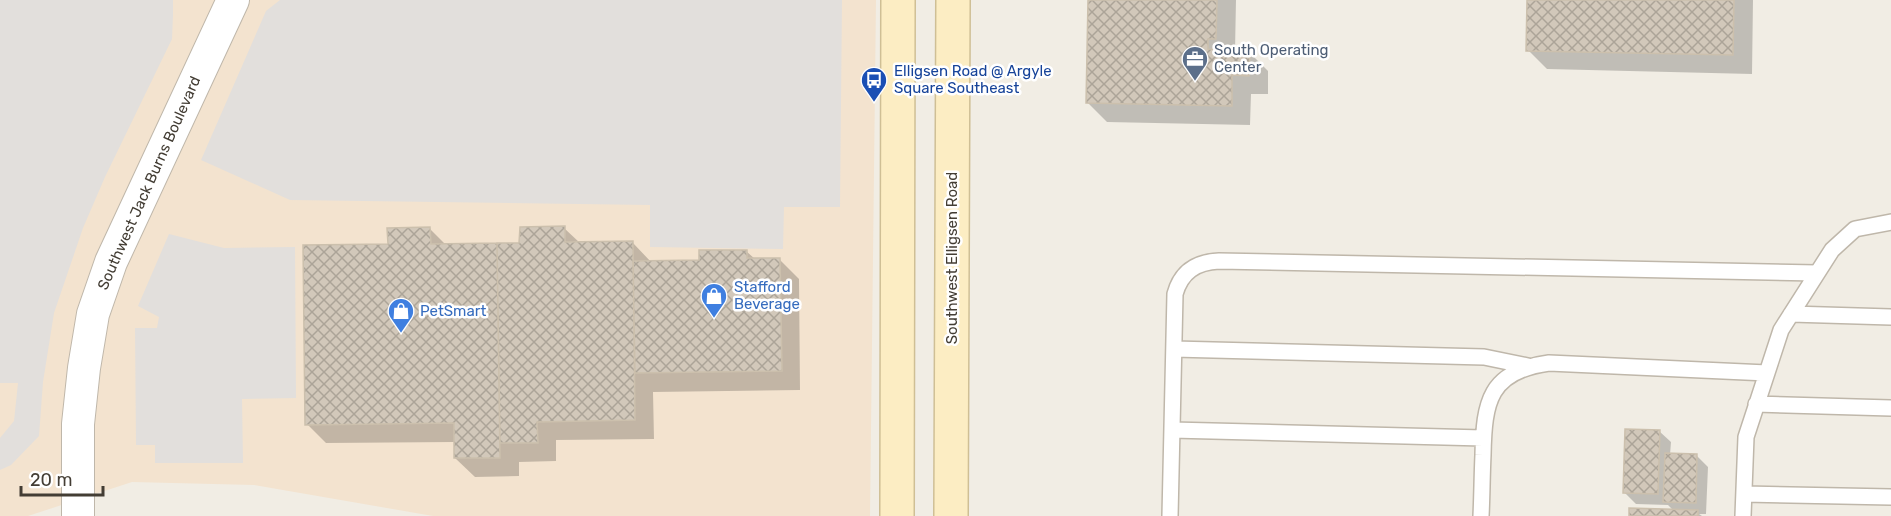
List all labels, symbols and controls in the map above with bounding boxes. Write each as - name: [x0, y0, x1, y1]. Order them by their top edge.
- place label: South Operating Center: [1214, 41, 1328, 76]
- office icon: South Operating Center: [1180, 44, 1210, 82]
- place label: Elligsen Road @ Argyle Square Southeast: [894, 62, 1052, 97]
- bus stop icon: Elligsen Road @ Argyle Square Southeast: [859, 65, 889, 103]
- street label: Southwest Jack Burns Boulevard: [94, 73, 204, 293]
- street label: Southwest Elligsen Road: [943, 172, 961, 344]
- place label: Stafford Beverage: [734, 278, 800, 313]
- shop icon: Stafford Beverage: [699, 281, 729, 319]
- shop icon: PetSmart: [386, 296, 416, 334]
- place label: PetSmart: [420, 302, 486, 320]
- scale bar: [21, 459, 104, 497]
- text: 20 m: [30, 469, 72, 491]

